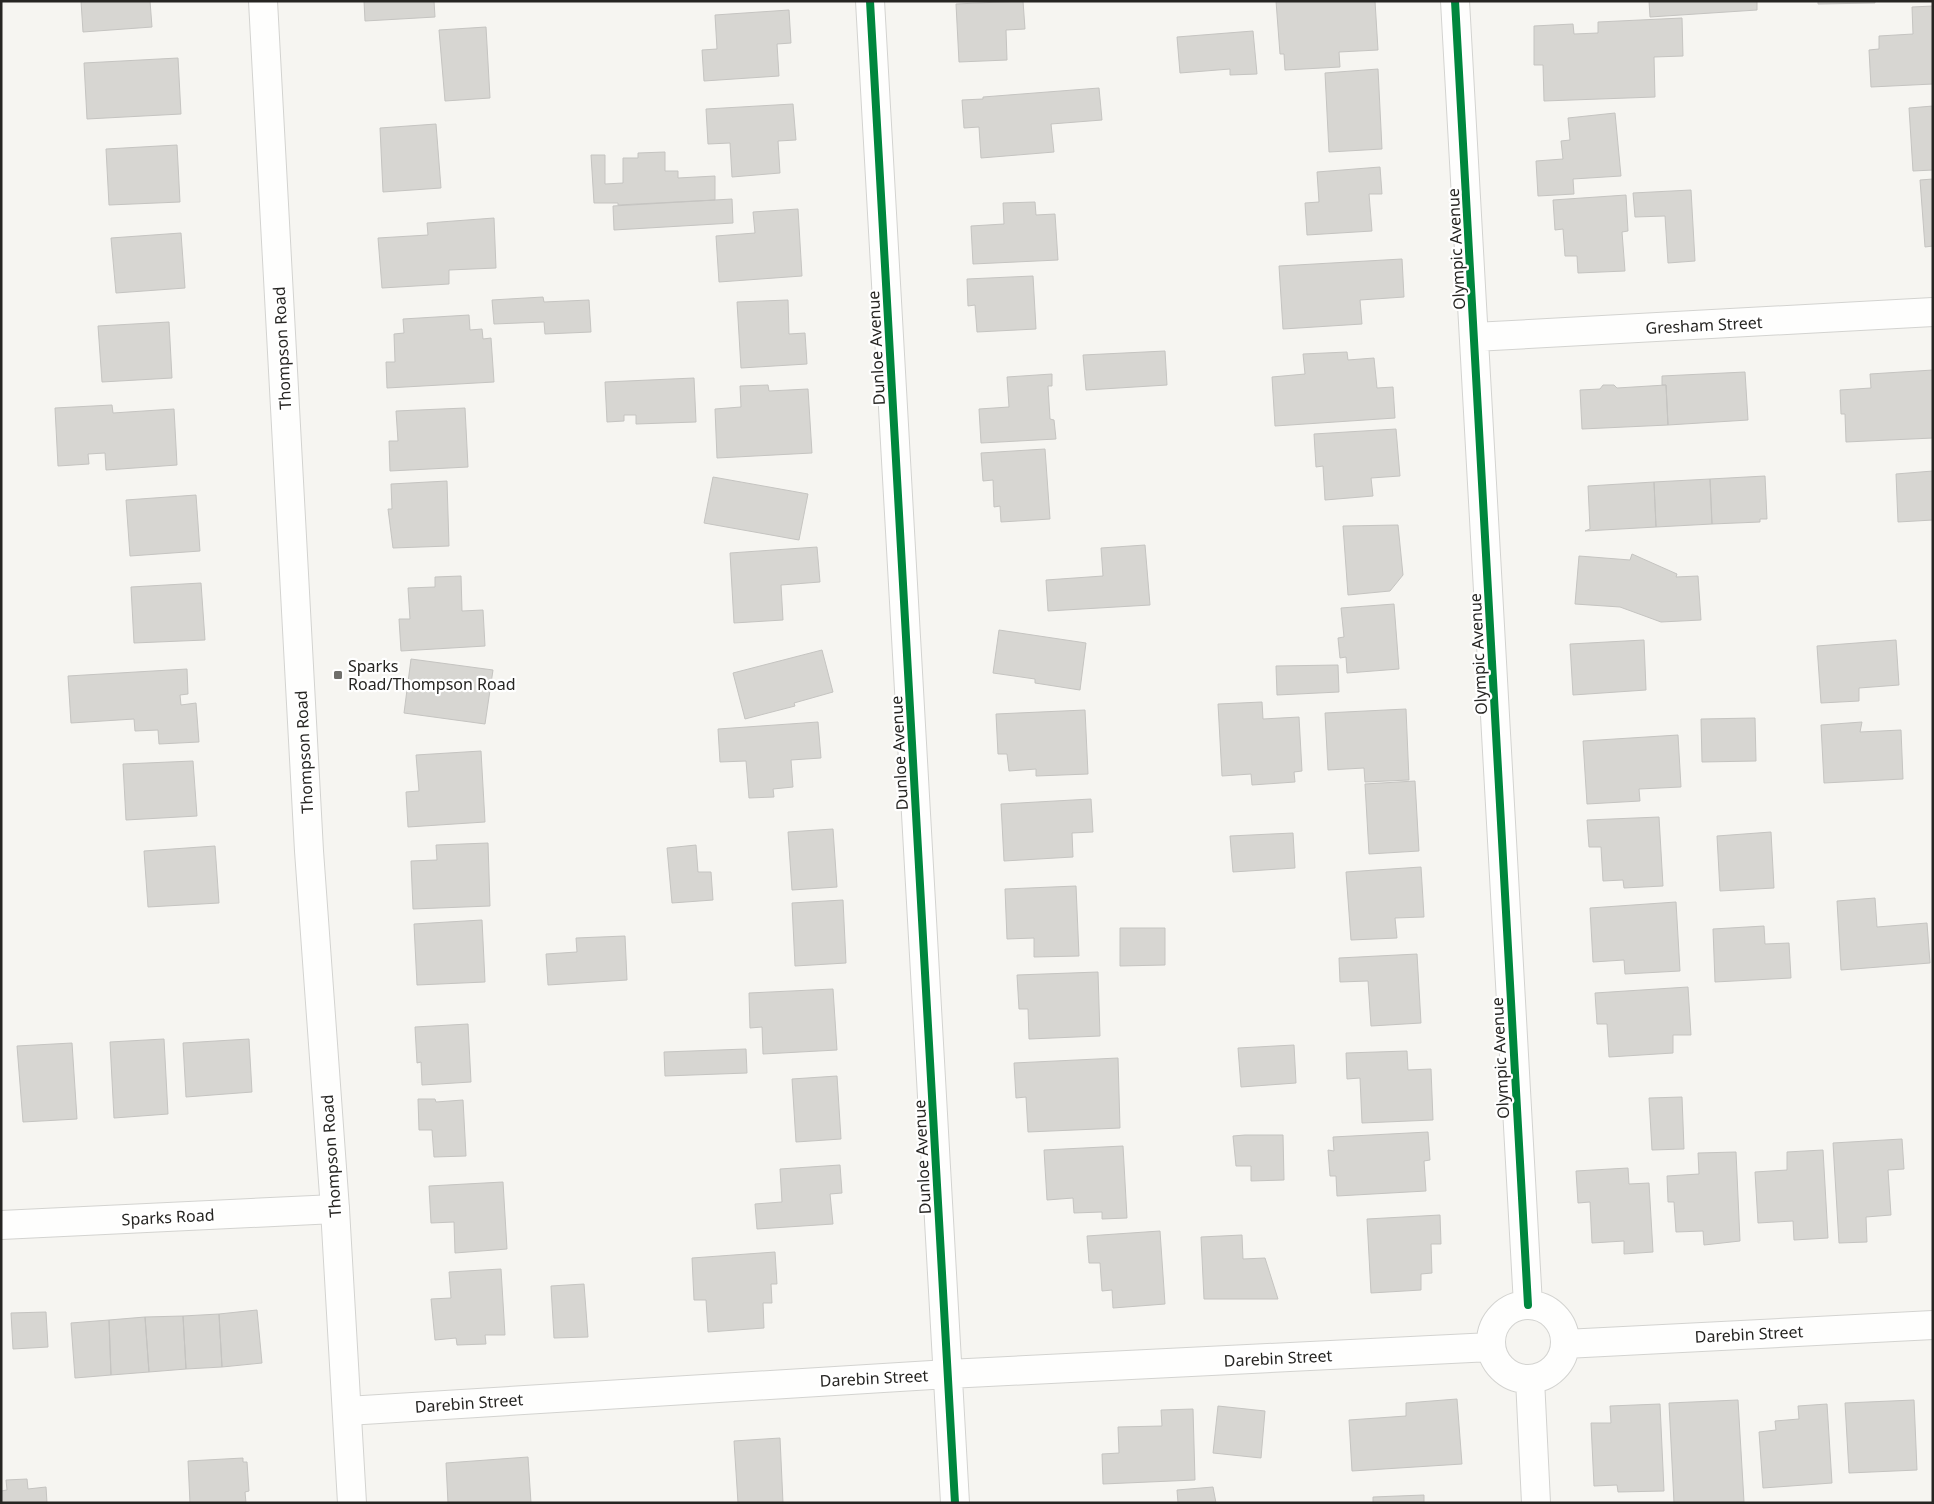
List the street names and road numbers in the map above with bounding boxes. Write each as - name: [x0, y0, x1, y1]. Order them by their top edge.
- street label: Olympic Avenue: [1442, 188, 1470, 310]
- street label: Thompson Road: [268, 286, 296, 410]
- street label: Dunloe Avenue: [862, 290, 890, 406]
- street label: Gresham Street: [1645, 311, 1763, 339]
- street label: Olympic Avenue: [1464, 593, 1492, 715]
- street label: Thompson Road: [290, 690, 318, 814]
- street label: Dunloe Avenue: [885, 695, 913, 811]
- street label: Olympic Avenue: [1486, 997, 1514, 1119]
- street label: Thompson Road: [316, 1094, 346, 1218]
- street label: Dunloe Avenue: [908, 1099, 936, 1215]
- street label: Sparks Road: [121, 1204, 215, 1230]
- street label: Darebin Street: [1694, 1320, 1804, 1348]
- street label: Darebin Street: [1223, 1344, 1333, 1372]
- street label: Darebin Street: [819, 1364, 929, 1392]
- street label: Darebin Street: [414, 1388, 524, 1418]

